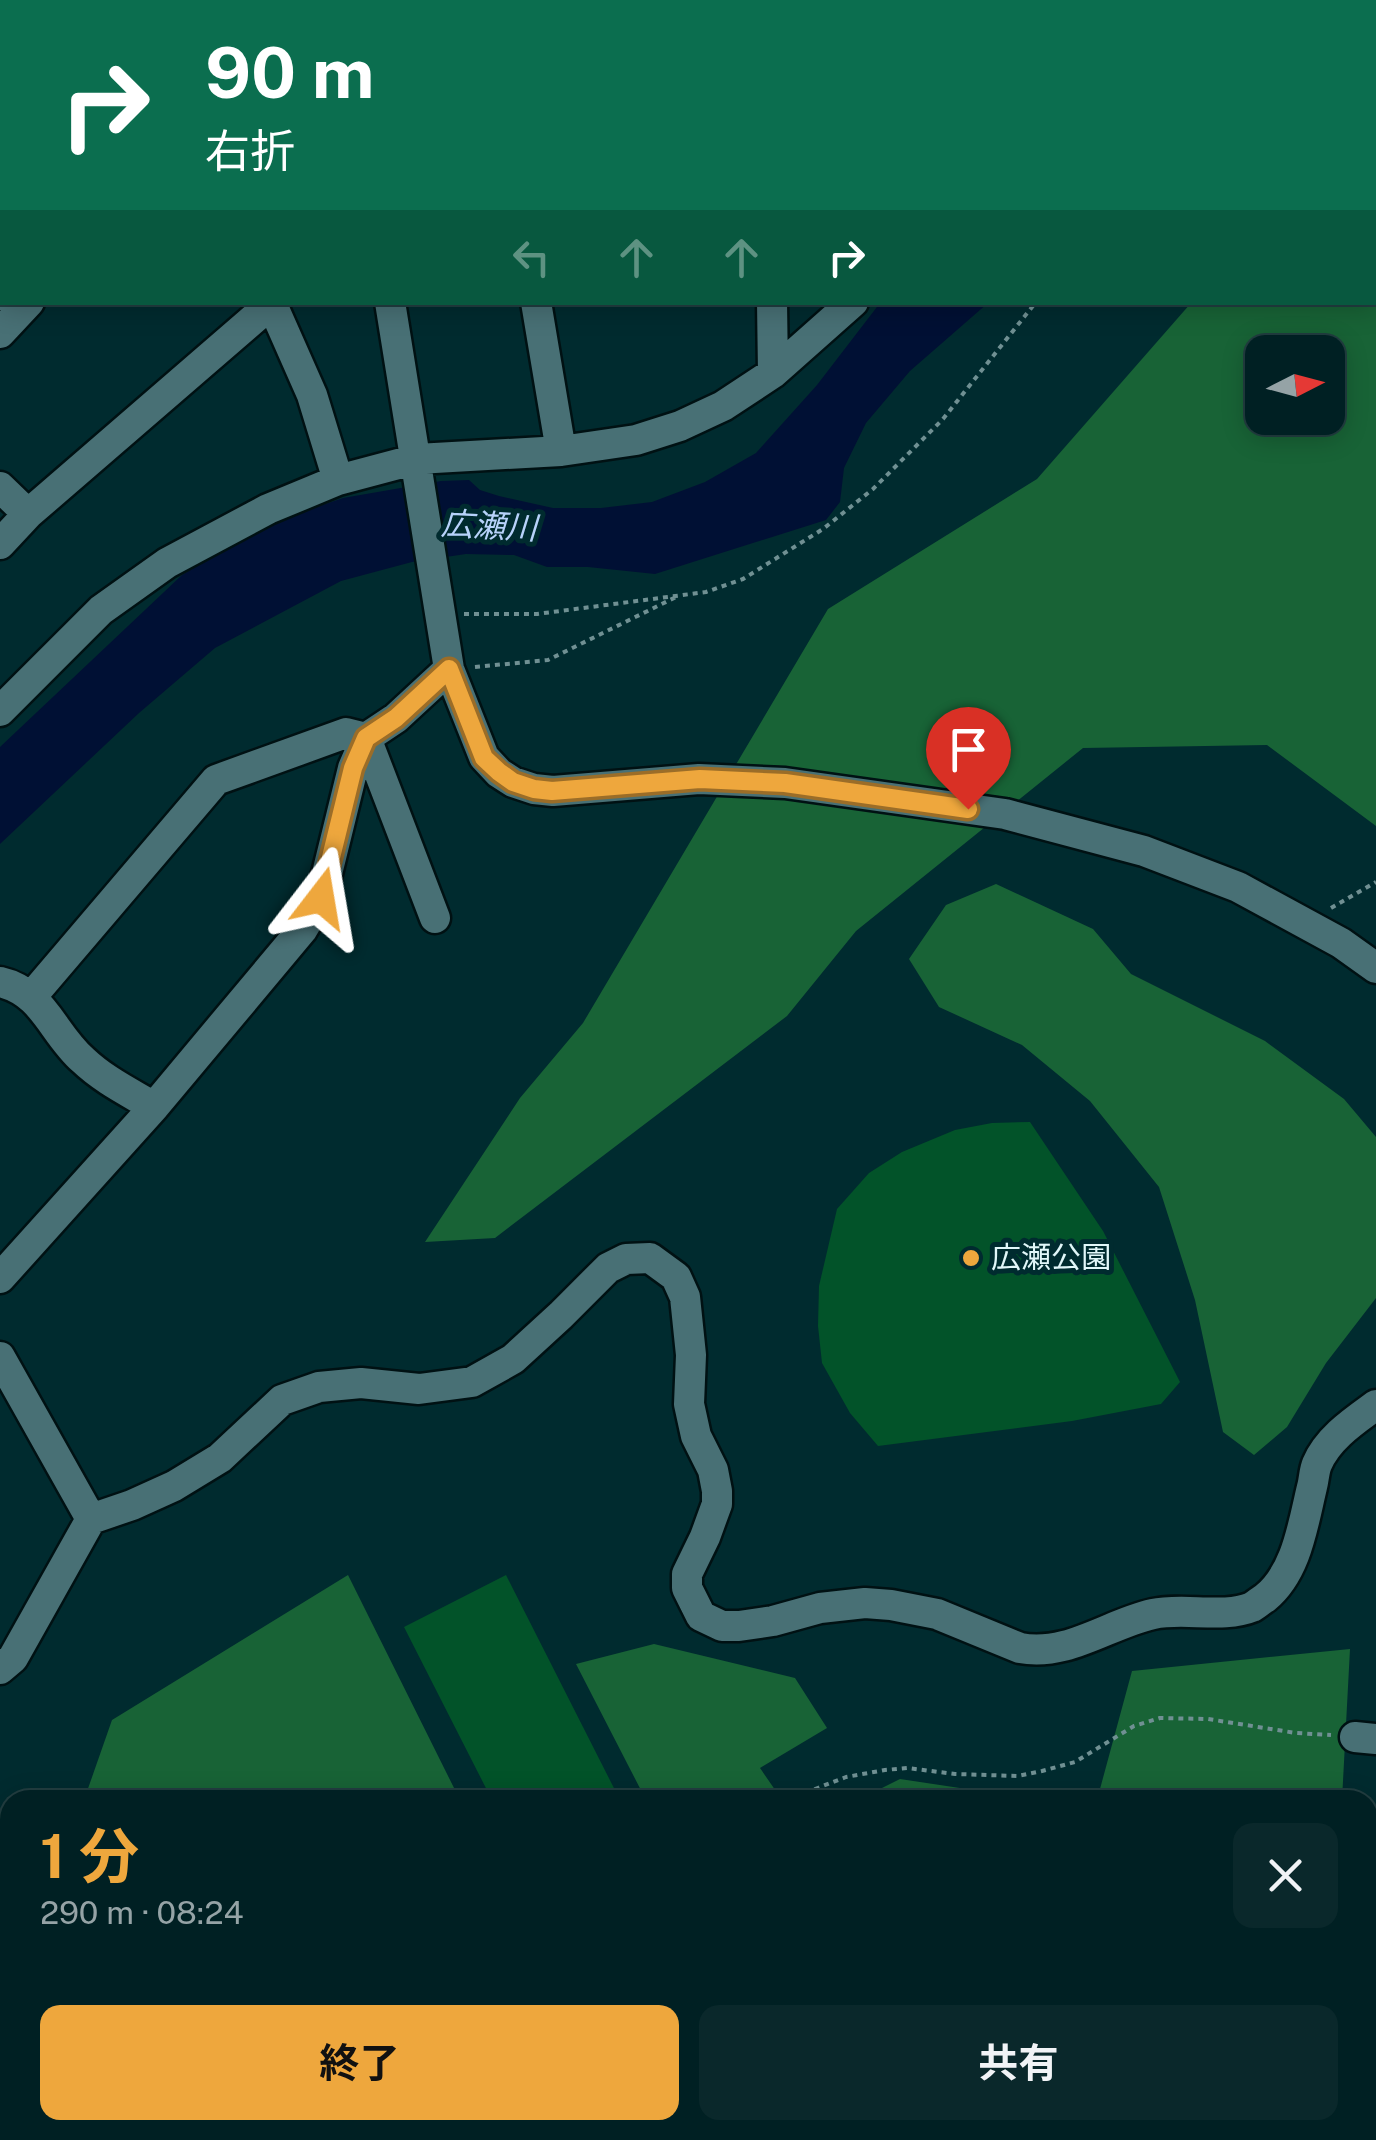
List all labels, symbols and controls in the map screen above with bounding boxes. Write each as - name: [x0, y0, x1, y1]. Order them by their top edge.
- text: 90 m: [205, 31, 375, 114]
- icon: right: [40, 40, 170, 170]
- text: 右折: [205, 124, 295, 177]
- icon: left: [504, 230, 559, 285]
- icon: ahead: [609, 230, 664, 285]
- icon: ahead: [714, 230, 769, 285]
- icon: right: [819, 230, 874, 285]
- north arrow: [1245, 335, 1345, 435]
- map controls: [1245, 335, 1345, 435]
- water label: 広瀬川: [440, 505, 541, 547]
- pin: [926, 707, 1011, 810]
- icon: arrive: [941, 722, 996, 777]
- position arrow: [269, 846, 373, 950]
- place label: 広瀬公園: [991, 1239, 1111, 1275]
- marker: 広瀬公園: [960, 1247, 982, 1269]
- text: 1 分: [40, 1821, 139, 1892]
- button: close: [1233, 1823, 1338, 1928]
- text: 290 m · 08:24: [40, 1894, 244, 1931]
- button: 終了: [40, 2005, 679, 2120]
- button: 共有: [699, 2005, 1338, 2120]

